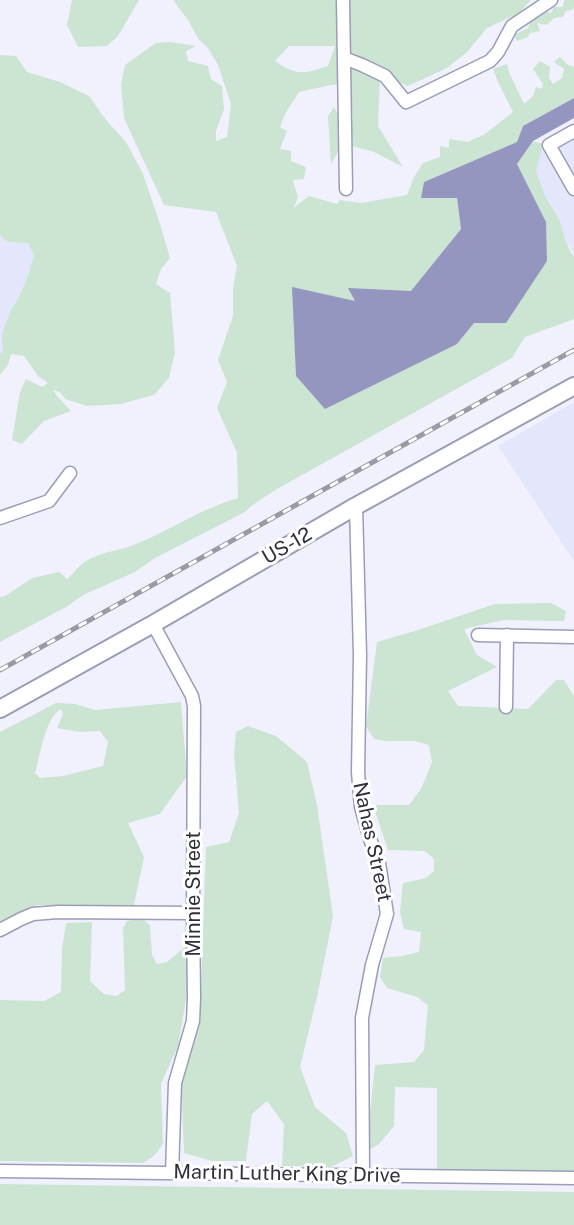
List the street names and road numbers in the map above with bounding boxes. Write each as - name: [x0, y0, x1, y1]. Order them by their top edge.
- street label: US-12: [258, 522, 316, 570]
- street label: Nahas Street: [348, 780, 396, 904]
- street label: Minnie Street: [182, 831, 206, 957]
- street label: Martin Luther King Drive: [173, 1160, 401, 1188]

